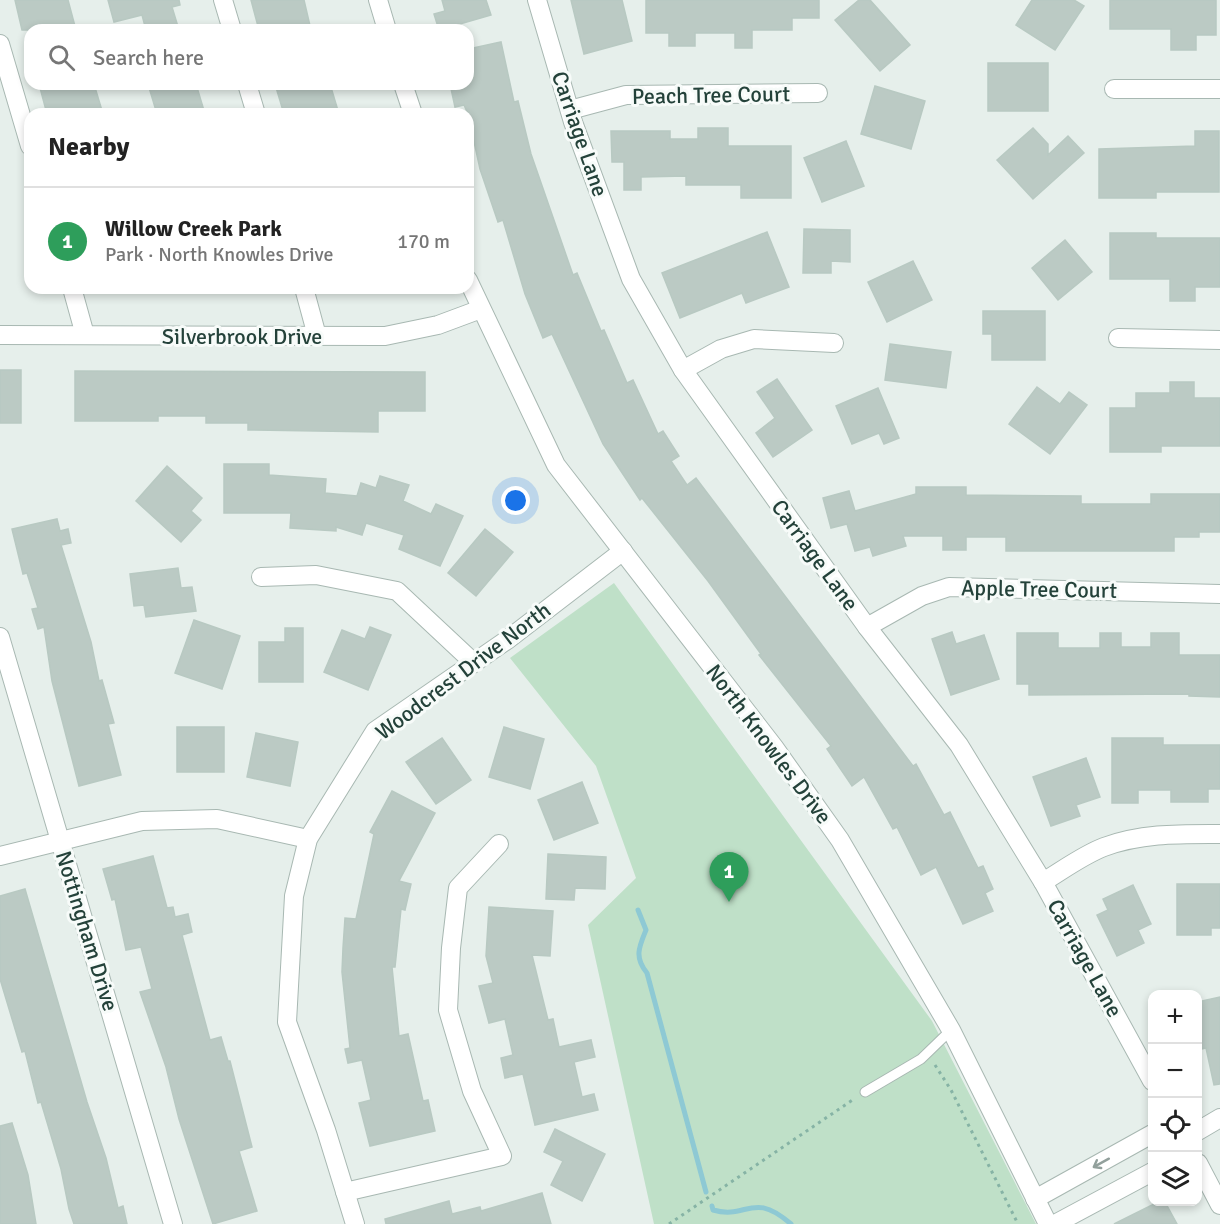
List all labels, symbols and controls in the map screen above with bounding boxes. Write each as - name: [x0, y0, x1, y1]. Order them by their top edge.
- search box: [24, 24, 474, 90]
- icon: search: [45, 41, 78, 74]
- text: Search here: [93, 44, 204, 71]
- street label: Carriage Lane: [546, 68, 614, 200]
- street label: Peach Tree Court: [632, 80, 791, 110]
- text: Nearby: [48, 131, 129, 163]
- text: Willow Creek Park: [105, 215, 282, 242]
- text: 1: [62, 229, 73, 254]
- text: 170 m: [397, 229, 450, 254]
- text: Park · North Knowles Drive: [105, 242, 333, 267]
- street label: Silverbrook Drive: [162, 323, 322, 350]
- your location: [501, 486, 530, 515]
- street label: Carriage Lane: [766, 494, 864, 616]
- street label: Apple Tree Court: [961, 574, 1118, 604]
- street label: Woodcrest Drive North: [370, 596, 556, 746]
- street label: North Knowles Drive: [700, 659, 838, 829]
- street label: Nottingham Drive: [50, 848, 124, 1014]
- pin: 1: [710, 852, 748, 902]
- street label: Carriage Lane: [1041, 894, 1129, 1022]
- map controls: [1148, 990, 1202, 1206]
- button: +: [1148, 990, 1202, 1044]
- button: −: [1148, 1044, 1202, 1098]
- button: locate: [1148, 1098, 1202, 1152]
- button: layers: [1148, 1152, 1202, 1206]
- one-way arrow: [1093, 1158, 1111, 1169]

